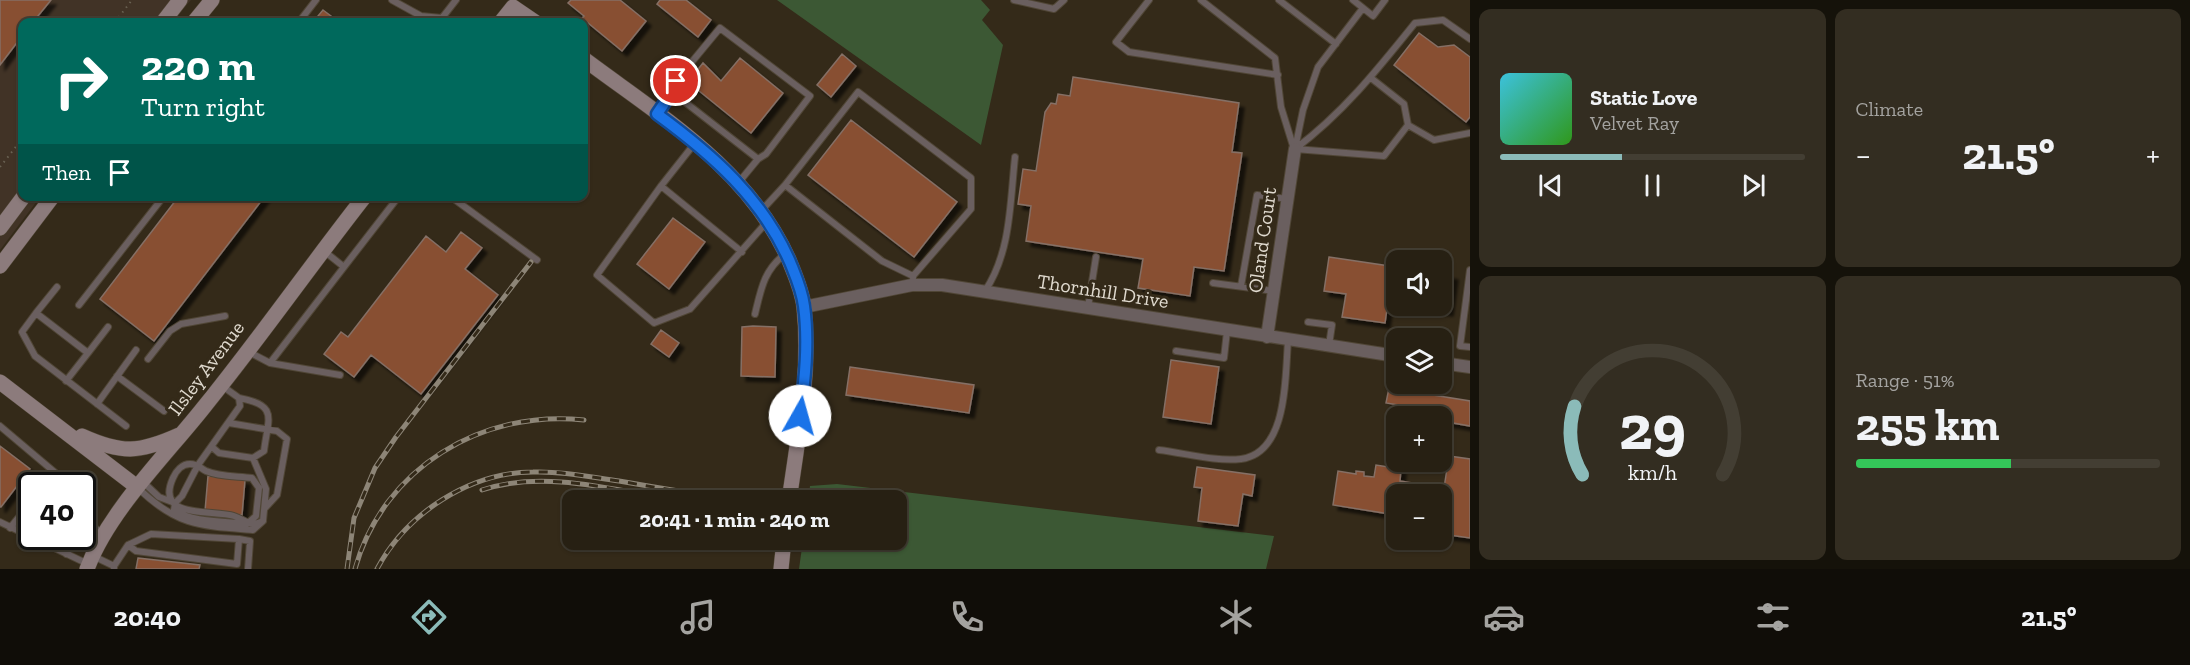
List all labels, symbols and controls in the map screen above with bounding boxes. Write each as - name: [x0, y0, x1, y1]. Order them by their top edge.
- text: 220 m: [141, 40, 255, 91]
- icon: right: [42, 42, 120, 120]
- pin: [650, 55, 701, 106]
- icon: arrive: [659, 64, 692, 97]
- text: Static Love: [1590, 84, 1697, 111]
- text: Turn right: [141, 91, 265, 123]
- text: Climate: [1856, 97, 1923, 121]
- text: Velvet Ray: [1590, 111, 1679, 135]
- text: 21.5°: [1962, 127, 2055, 181]
- text: −: [1856, 135, 1871, 174]
- text: +: [2146, 135, 2160, 174]
- icon: arrive: [103, 156, 136, 189]
- text: Then: [42, 159, 91, 186]
- icon: previous: [1534, 169, 1567, 202]
- icon: pause: [1636, 169, 1669, 202]
- icon: next: [1737, 169, 1770, 202]
- street label: Oland Court: [1243, 185, 1281, 294]
- map controls: [1386, 250, 1452, 550]
- button: sound: [1386, 250, 1452, 316]
- street label: Thornhill Drive: [1036, 269, 1170, 313]
- street label: Ilsley Avenue: [163, 316, 249, 420]
- button: layers: [1386, 328, 1452, 394]
- text: Range · 51%: [1856, 368, 1954, 392]
- position arrow: [768, 384, 832, 448]
- text: 29: [1619, 390, 1686, 465]
- text: 255 km: [1856, 398, 1999, 452]
- button: +: [1386, 406, 1452, 472]
- text: km/h: [1628, 460, 1677, 485]
- speed limit sign: 40: [18, 472, 96, 550]
- button: −: [1386, 484, 1452, 550]
- text: 20:41 · 1 min · 240 m: [639, 506, 830, 533]
- icon: directions: [408, 596, 450, 638]
- icon: music: [677, 596, 719, 638]
- icon: phone: [946, 596, 988, 638]
- icon: climate: [1215, 596, 1257, 638]
- icon: car: [1483, 596, 1525, 638]
- icon: filters: [1752, 596, 1794, 638]
- text: 20:40: [113, 601, 181, 633]
- text: 21.5°: [2021, 601, 2077, 633]

